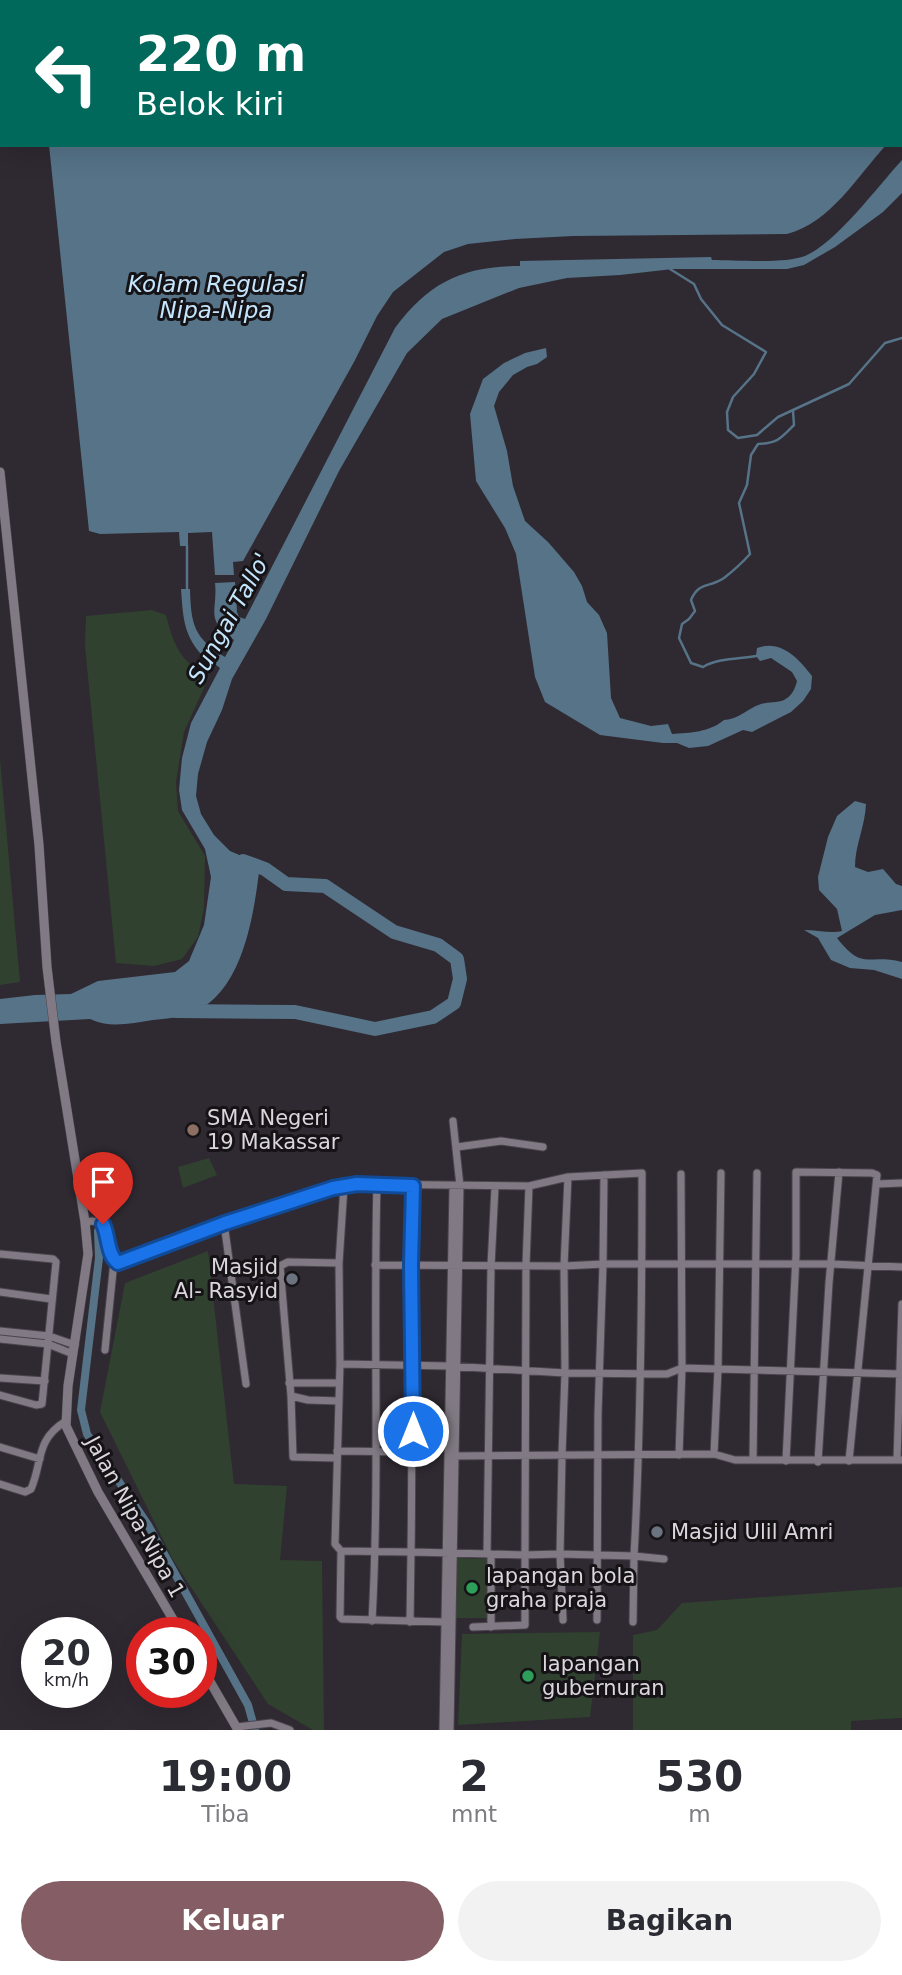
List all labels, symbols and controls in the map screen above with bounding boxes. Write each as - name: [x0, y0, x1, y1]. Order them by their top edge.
- text: 220 m: [136, 26, 306, 83]
- icon: left: [21, 28, 112, 119]
- text: Belok kiri: [136, 85, 284, 123]
- water label: Kolam Regulasi Nipa-Nipa: [128, 271, 305, 323]
- water label: Sungai Tallo': [182, 548, 276, 688]
- place label: SMA Negeri 19 Makassar: [207, 1106, 340, 1154]
- marker: SMA Negeri 19 Makassar: [185, 1122, 201, 1138]
- pin: [73, 1152, 133, 1224]
- icon: arrive: [84, 1163, 122, 1201]
- place label: Masjid Al- Rasyid: [174, 1255, 278, 1303]
- marker: Masjid Al- Rasyid: [284, 1271, 300, 1287]
- position arrow: [376, 1394, 450, 1468]
- street label: Jalan Nipa-Nipa 1: [80, 1430, 189, 1602]
- place label: Masjid Ulil Amri: [671, 1520, 833, 1544]
- marker: Masjid Ulil Amri: [649, 1524, 665, 1540]
- place label: lapangan bola graha praja: [486, 1564, 635, 1612]
- marker: lapangan bola graha praja: [464, 1580, 480, 1596]
- speed limit sign: 30: [126, 1617, 217, 1708]
- text: 20: [42, 1633, 91, 1673]
- place label: lapangan gubernuran: [542, 1652, 665, 1700]
- marker: lapangan gubernuran: [520, 1668, 536, 1684]
- text: km/h: [44, 1669, 89, 1690]
- text: 19:00: [159, 1752, 292, 1801]
- text: 2: [459, 1752, 489, 1801]
- text: 530: [656, 1752, 743, 1801]
- text: Tiba: [201, 1801, 250, 1827]
- text: mnt: [451, 1801, 497, 1827]
- text: m: [688, 1801, 711, 1827]
- button: Keluar: [21, 1881, 444, 1961]
- button: Bagikan: [458, 1881, 881, 1961]

